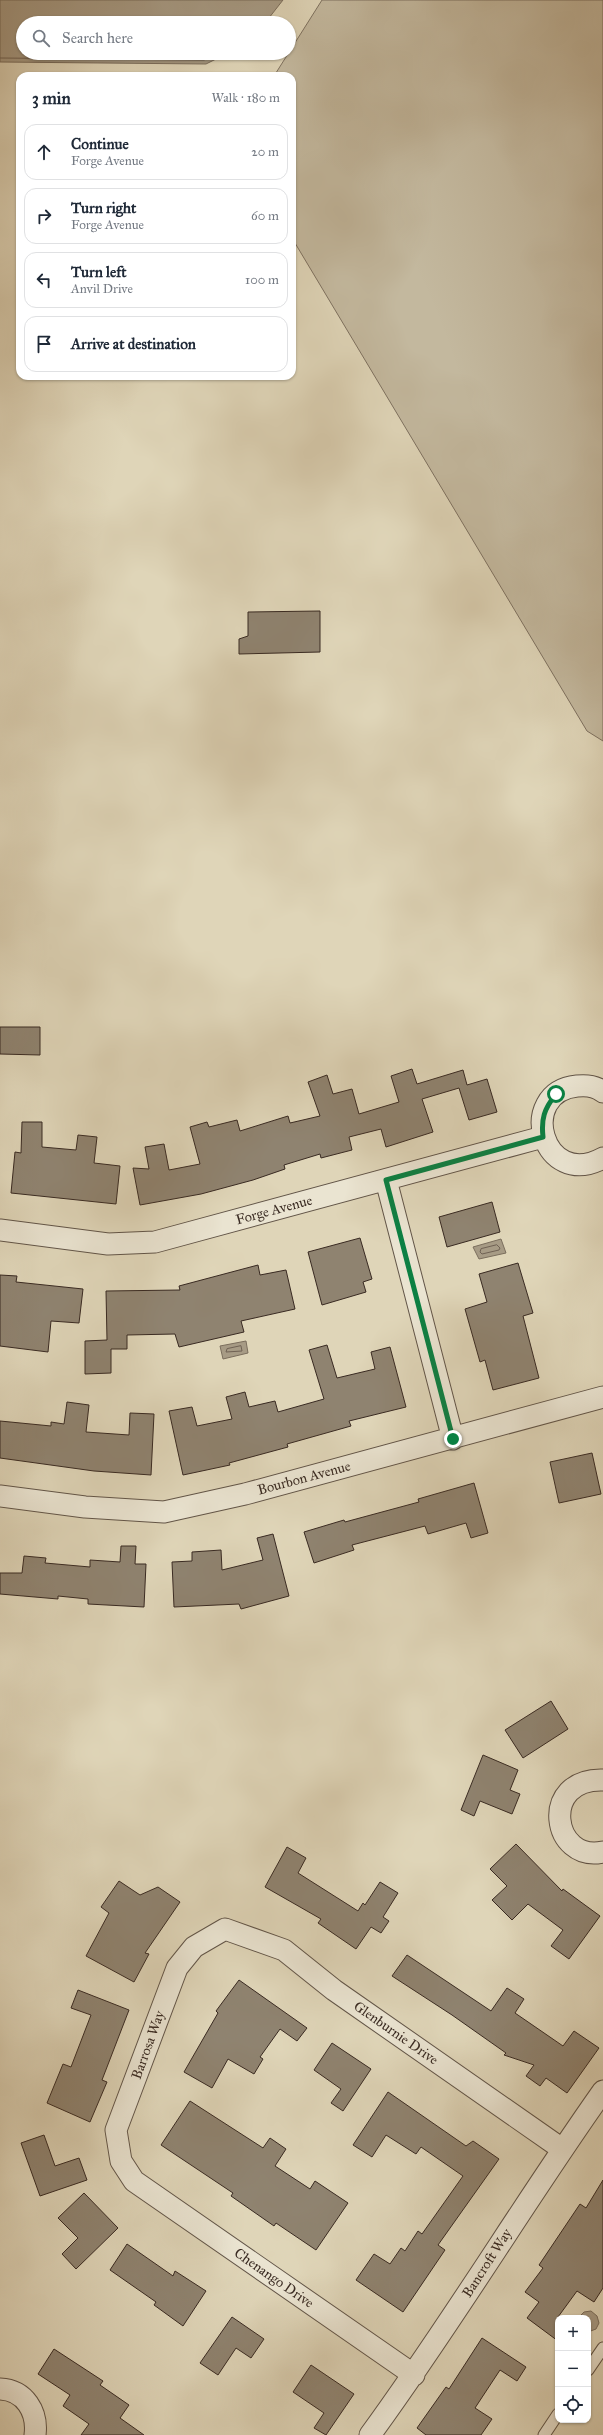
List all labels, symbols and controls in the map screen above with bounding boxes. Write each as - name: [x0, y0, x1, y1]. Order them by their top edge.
- search box: [16, 16, 296, 60]
- icon: search: [30, 27, 52, 49]
- text: Search here: [62, 29, 133, 47]
- text: 3 min: [32, 88, 71, 109]
- text: Walk · 180 m: [211, 90, 280, 106]
- text: Continue: [71, 135, 129, 153]
- icon: ahead: [33, 141, 55, 163]
- text: 20 m: [251, 144, 279, 160]
- text: Forge Avenue: [71, 153, 144, 169]
- text: Turn right: [71, 199, 136, 217]
- icon: right: [33, 205, 55, 227]
- text: 60 m: [251, 208, 279, 224]
- text: Forge Avenue: [71, 217, 144, 233]
- text: Turn left: [71, 263, 127, 281]
- icon: left: [33, 269, 55, 291]
- text: 100 m: [245, 272, 279, 288]
- text: Anvil Drive: [71, 281, 133, 297]
- icon: arrive: [33, 333, 55, 355]
- text: Arrive at destination: [71, 335, 196, 353]
- route start: [547, 1085, 565, 1103]
- street label: Forge Avenue: [234, 1192, 314, 1228]
- route end: [444, 1430, 462, 1448]
- street label: Bourbon Avenue: [256, 1457, 353, 1499]
- street label: Glenburnie Drive: [350, 1998, 442, 2069]
- street label: Barrosa Way: [128, 2008, 168, 2082]
- street label: Bancroft Way: [458, 2225, 516, 2301]
- street label: Chenango Drive: [231, 2244, 317, 2312]
- map controls: [555, 2315, 591, 2423]
- button: +: [555, 2315, 591, 2351]
- button: −: [555, 2351, 591, 2387]
- button: locate: [555, 2387, 591, 2423]

